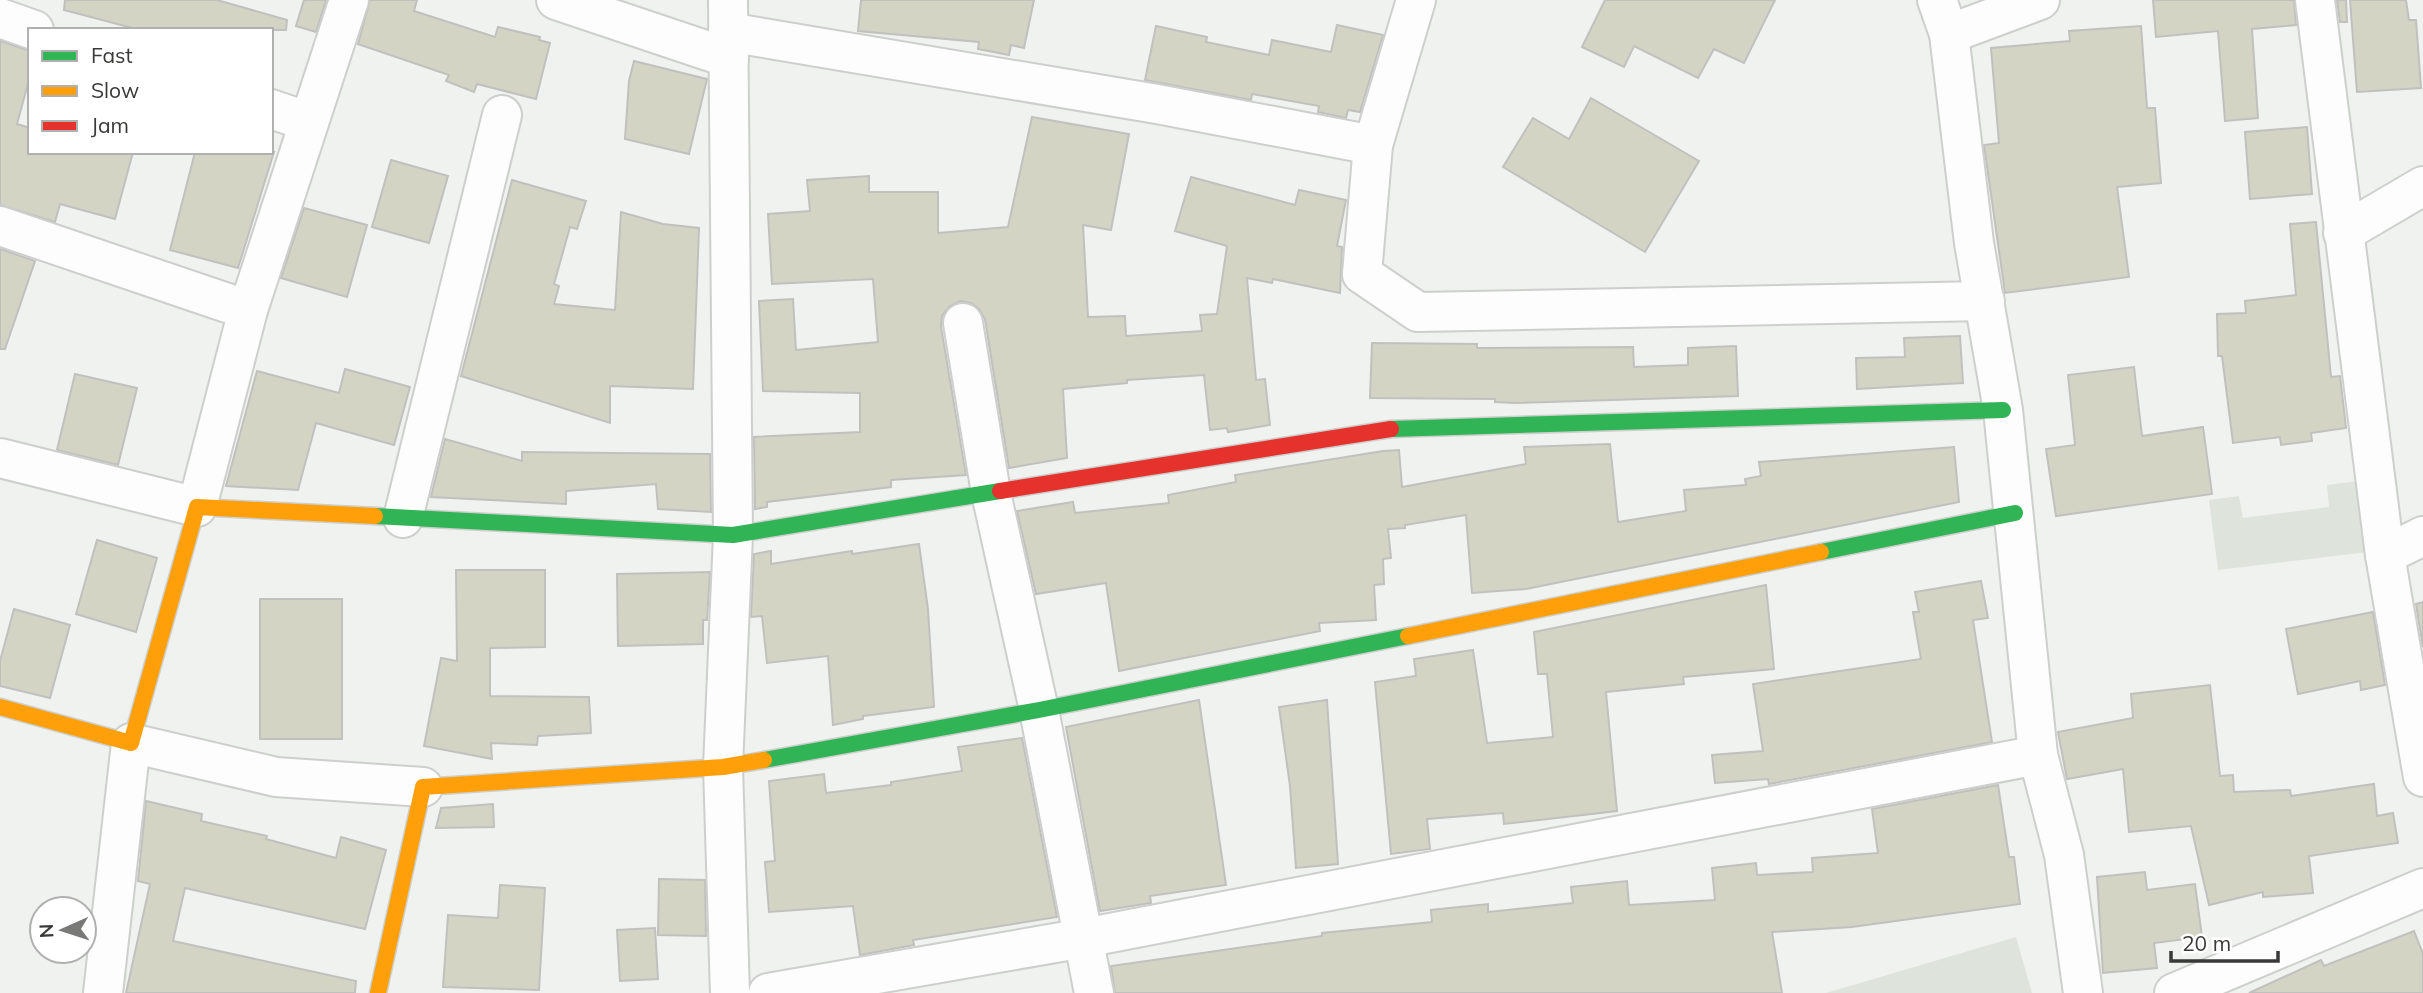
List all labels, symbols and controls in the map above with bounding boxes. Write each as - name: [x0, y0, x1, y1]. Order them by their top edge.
- legend: [28, 28, 273, 154]
- text: Fast: [91, 42, 133, 68]
- text: Slow: [91, 77, 139, 103]
- text: Jam: [91, 112, 129, 138]
- north arrow: [28, 895, 98, 965]
- scale bar: [2171, 920, 2278, 964]
- text: N: [34, 923, 58, 939]
- text: 20 m: [2182, 930, 2231, 956]

